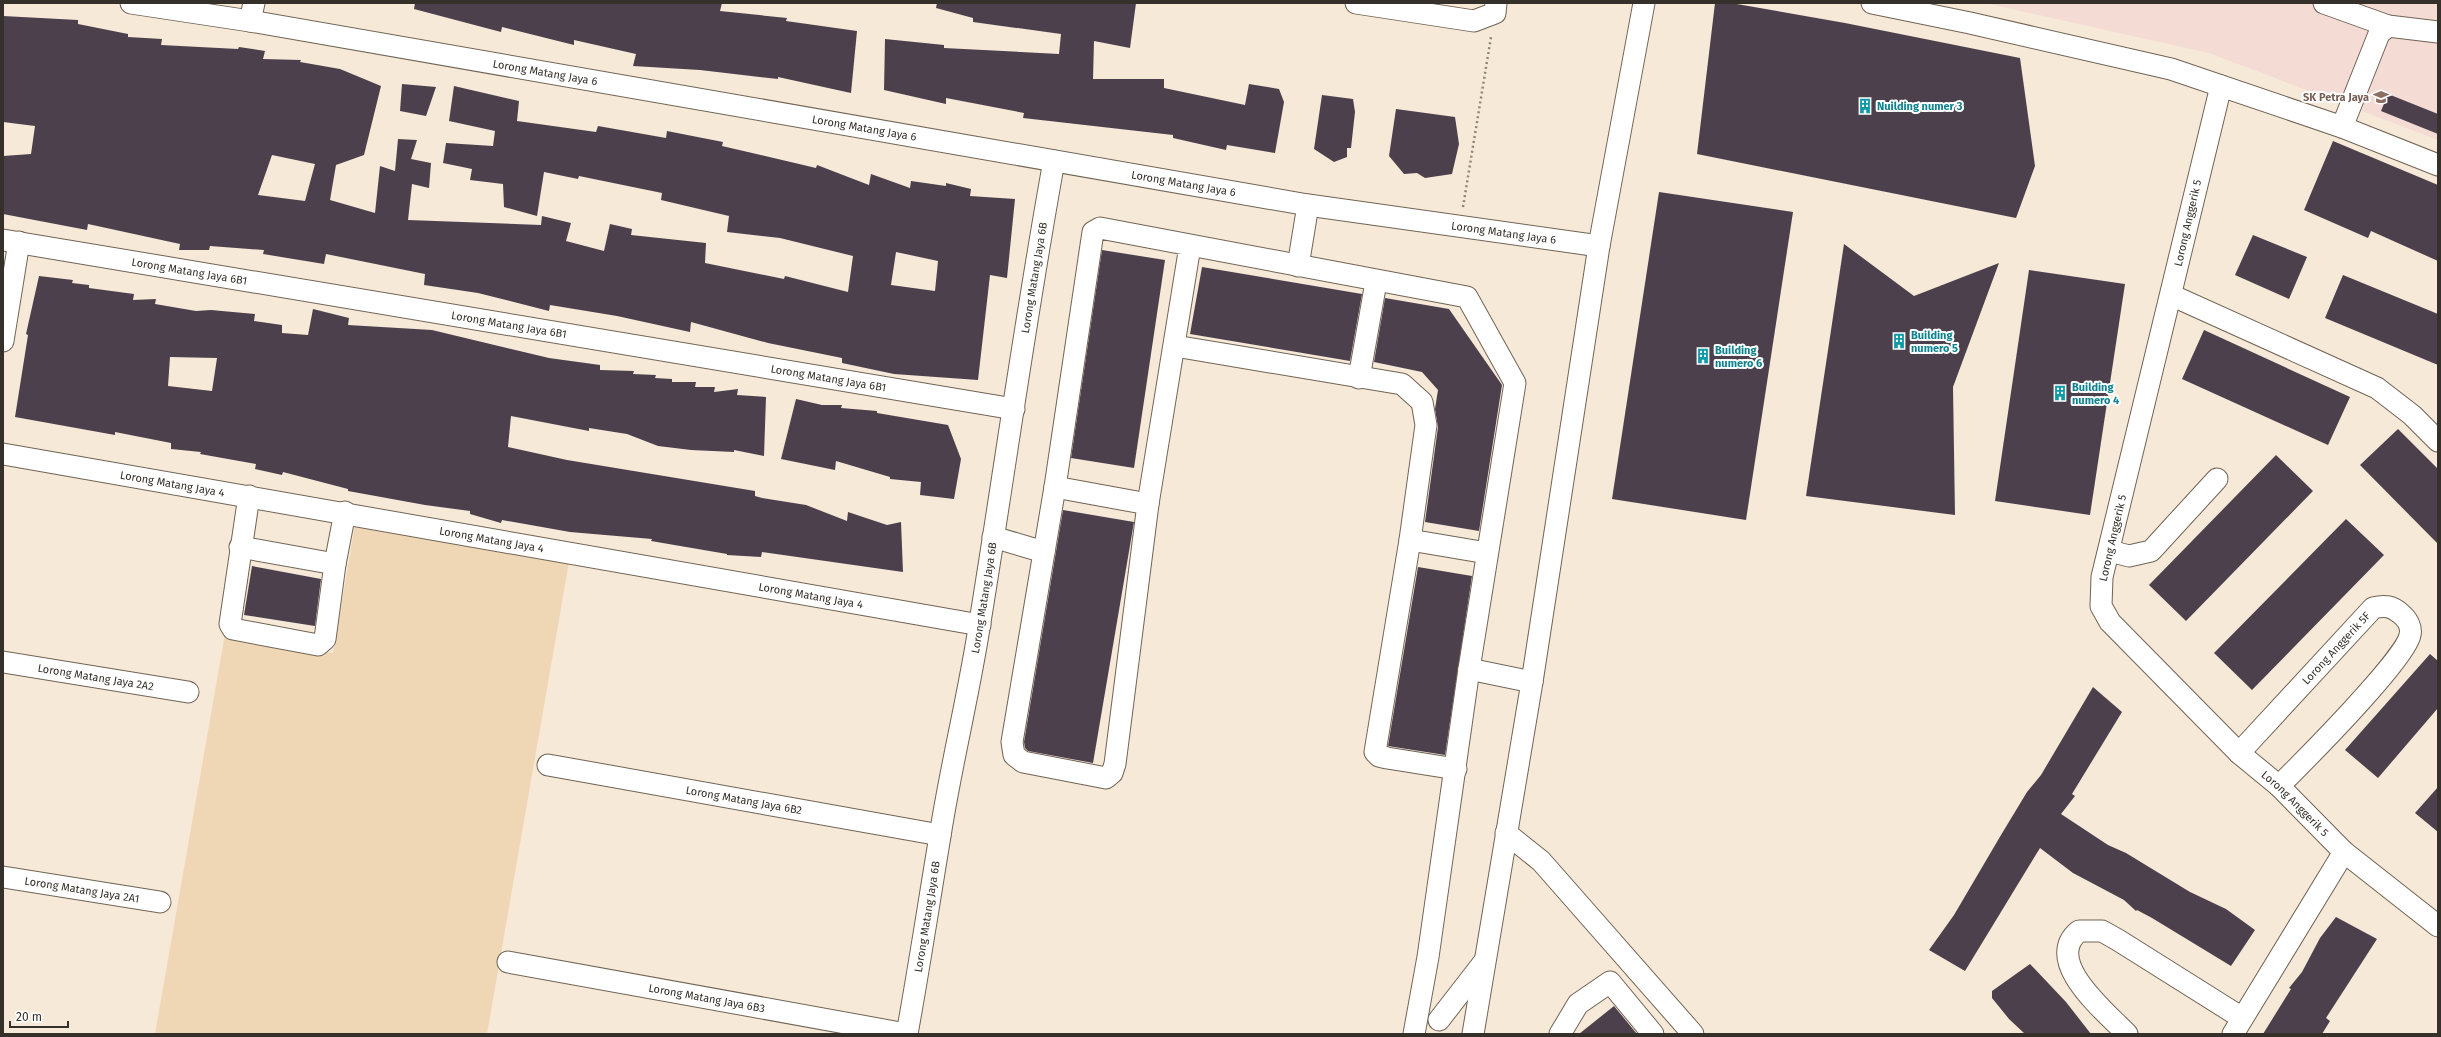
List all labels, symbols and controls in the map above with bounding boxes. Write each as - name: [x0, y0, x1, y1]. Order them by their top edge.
- street label: Lorong Matang Jaya 6: [492, 57, 599, 88]
- school or university icon: SK Petra Jaya: [2372, 88, 2390, 106]
- place label: SK Petra Jaya: [2303, 91, 2369, 104]
- building icon: Nuilding numer 3: [1856, 97, 1874, 115]
- place label: Nuilding numer 3: [1877, 100, 1963, 113]
- street label: Lorong Matang Jaya 6: [811, 112, 918, 143]
- street label: Lorong Matang Jaya 6: [1130, 168, 1237, 199]
- street label: Lorong Anggerik 5: [2172, 178, 2204, 268]
- street label: Lorong Matang Jaya 6: [1451, 219, 1557, 246]
- street label: Lorong Matang Jaya 6B: [1018, 221, 1050, 334]
- street label: Lorong Matang Jaya 6B1: [131, 255, 248, 287]
- street label: Lorong Matang Jaya 6B1: [450, 309, 568, 341]
- place label: Building numero 5: [1911, 329, 1958, 355]
- building icon: Building numero 5: [1890, 332, 1908, 350]
- place label: Building numero 6: [1715, 344, 1762, 370]
- building icon: Building numero 6: [1694, 347, 1712, 365]
- street label: Lorong Matang Jaya 6B1: [770, 362, 887, 394]
- place label: Building numero 4: [2072, 381, 2119, 407]
- building icon: Building numero 4: [2051, 384, 2069, 402]
- street label: Lorong Matang Jaya 4: [119, 468, 226, 499]
- street label: Lorong Anggerik 5: [2097, 493, 2129, 583]
- street label: Lorong Matang Jaya 4: [438, 524, 545, 555]
- street label: Lorong Matang Jaya 6B: [968, 541, 999, 654]
- street label: Lorong Matang Jaya 4: [757, 580, 864, 611]
- street label: Lorong Anggerik 5F: [2299, 609, 2373, 687]
- street label: Lorong Matang Jaya 2A2: [37, 661, 155, 693]
- street label: Lorong Anggerik 5: [2259, 768, 2332, 839]
- street label: Lorong Matang Jaya 6B2: [685, 783, 803, 817]
- street label: Lorong Matang Jaya 6B: [911, 860, 942, 973]
- street label: Lorong Matang Jaya 2A1: [24, 874, 140, 905]
- street label: Lorong Matang Jaya 6B3: [648, 981, 766, 1015]
- scale bar: [10, 1003, 68, 1029]
- text: 20 m: [16, 1010, 42, 1024]

